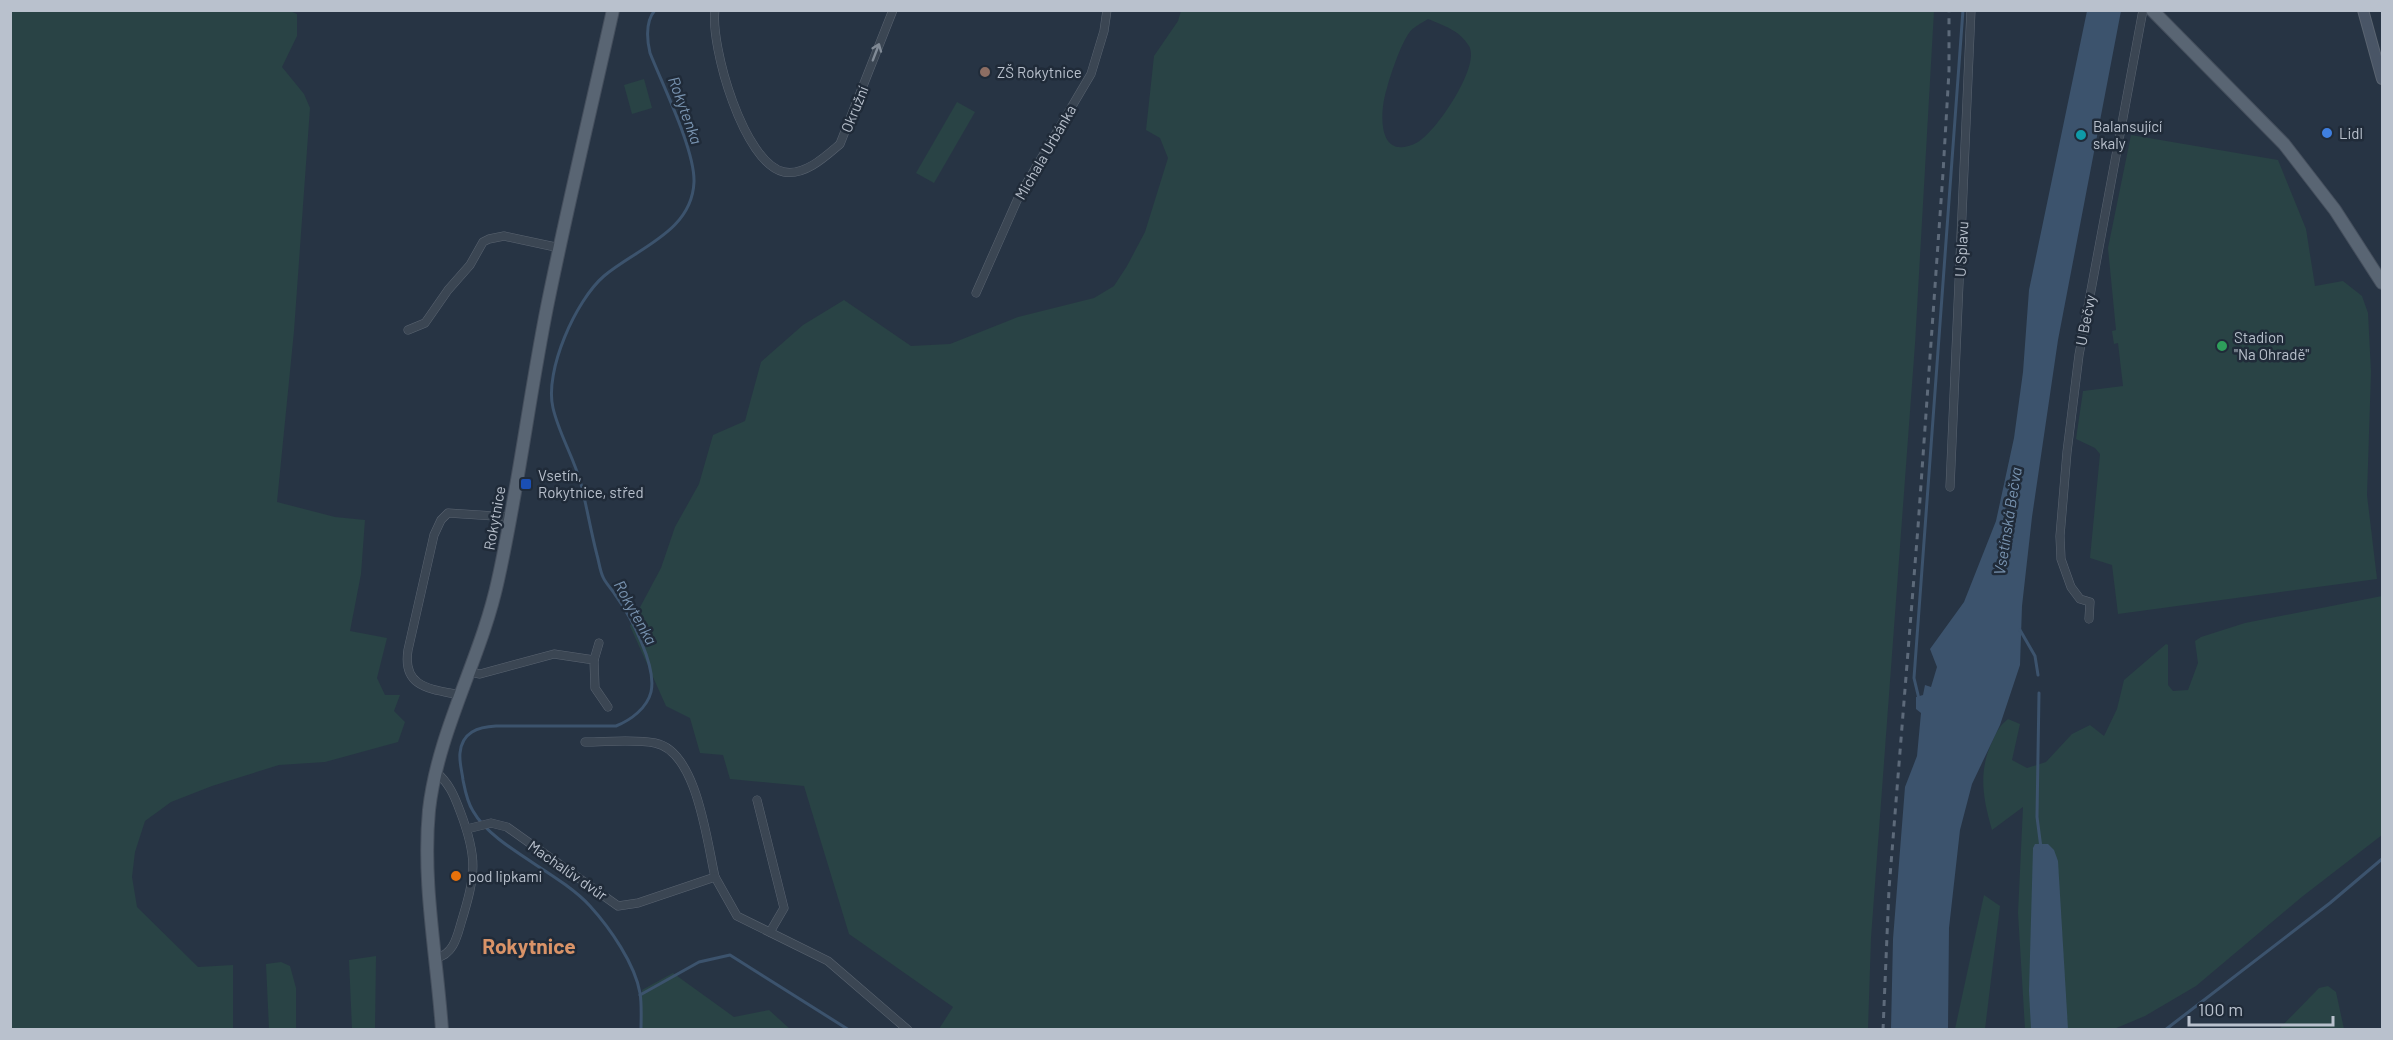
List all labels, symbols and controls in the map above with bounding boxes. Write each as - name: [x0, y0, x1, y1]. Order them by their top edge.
- one-way arrow: [871, 43, 882, 62]
- place label: ZŠ Rokytnice: [997, 63, 1082, 81]
- marker: ZŠ Rokytnice: [978, 65, 992, 79]
- water label: Rokytenka: [665, 73, 707, 147]
- street label: Okružní: [837, 83, 871, 135]
- street label: Michala Urbánka: [1011, 101, 1079, 203]
- place label: Balansující skaly: [2093, 117, 2162, 152]
- place label: Lidl: [2339, 124, 2363, 142]
- marker: Lidl: [2320, 126, 2334, 140]
- marker: Balansující skaly: [2074, 128, 2088, 142]
- street label: U Splavu: [1951, 221, 1971, 277]
- street label: U Bečvy: [2071, 293, 2099, 347]
- place label: Stadion "Na Ohradě": [2234, 328, 2309, 363]
- marker: Stadion "Na Ohradě": [2215, 339, 2229, 353]
- place label: Vsetín, Rokytnice, střed: [538, 466, 644, 501]
- water label: Vsetínská Bečva: [1989, 466, 2025, 576]
- marker: Vsetín, Rokytnice, střed: [519, 477, 533, 491]
- street label: Rokytnice: [480, 484, 508, 552]
- water label: Rokytenka: [611, 576, 661, 648]
- street label: Machalův dvůr: [525, 836, 611, 904]
- place label: pod lipkami: [468, 867, 542, 885]
- marker: pod lipkami: [449, 869, 463, 883]
- district label: Rokytnice: [482, 933, 576, 958]
- scale bar: [2189, 989, 2333, 1027]
- text: 100 m: [2198, 998, 2243, 1020]

